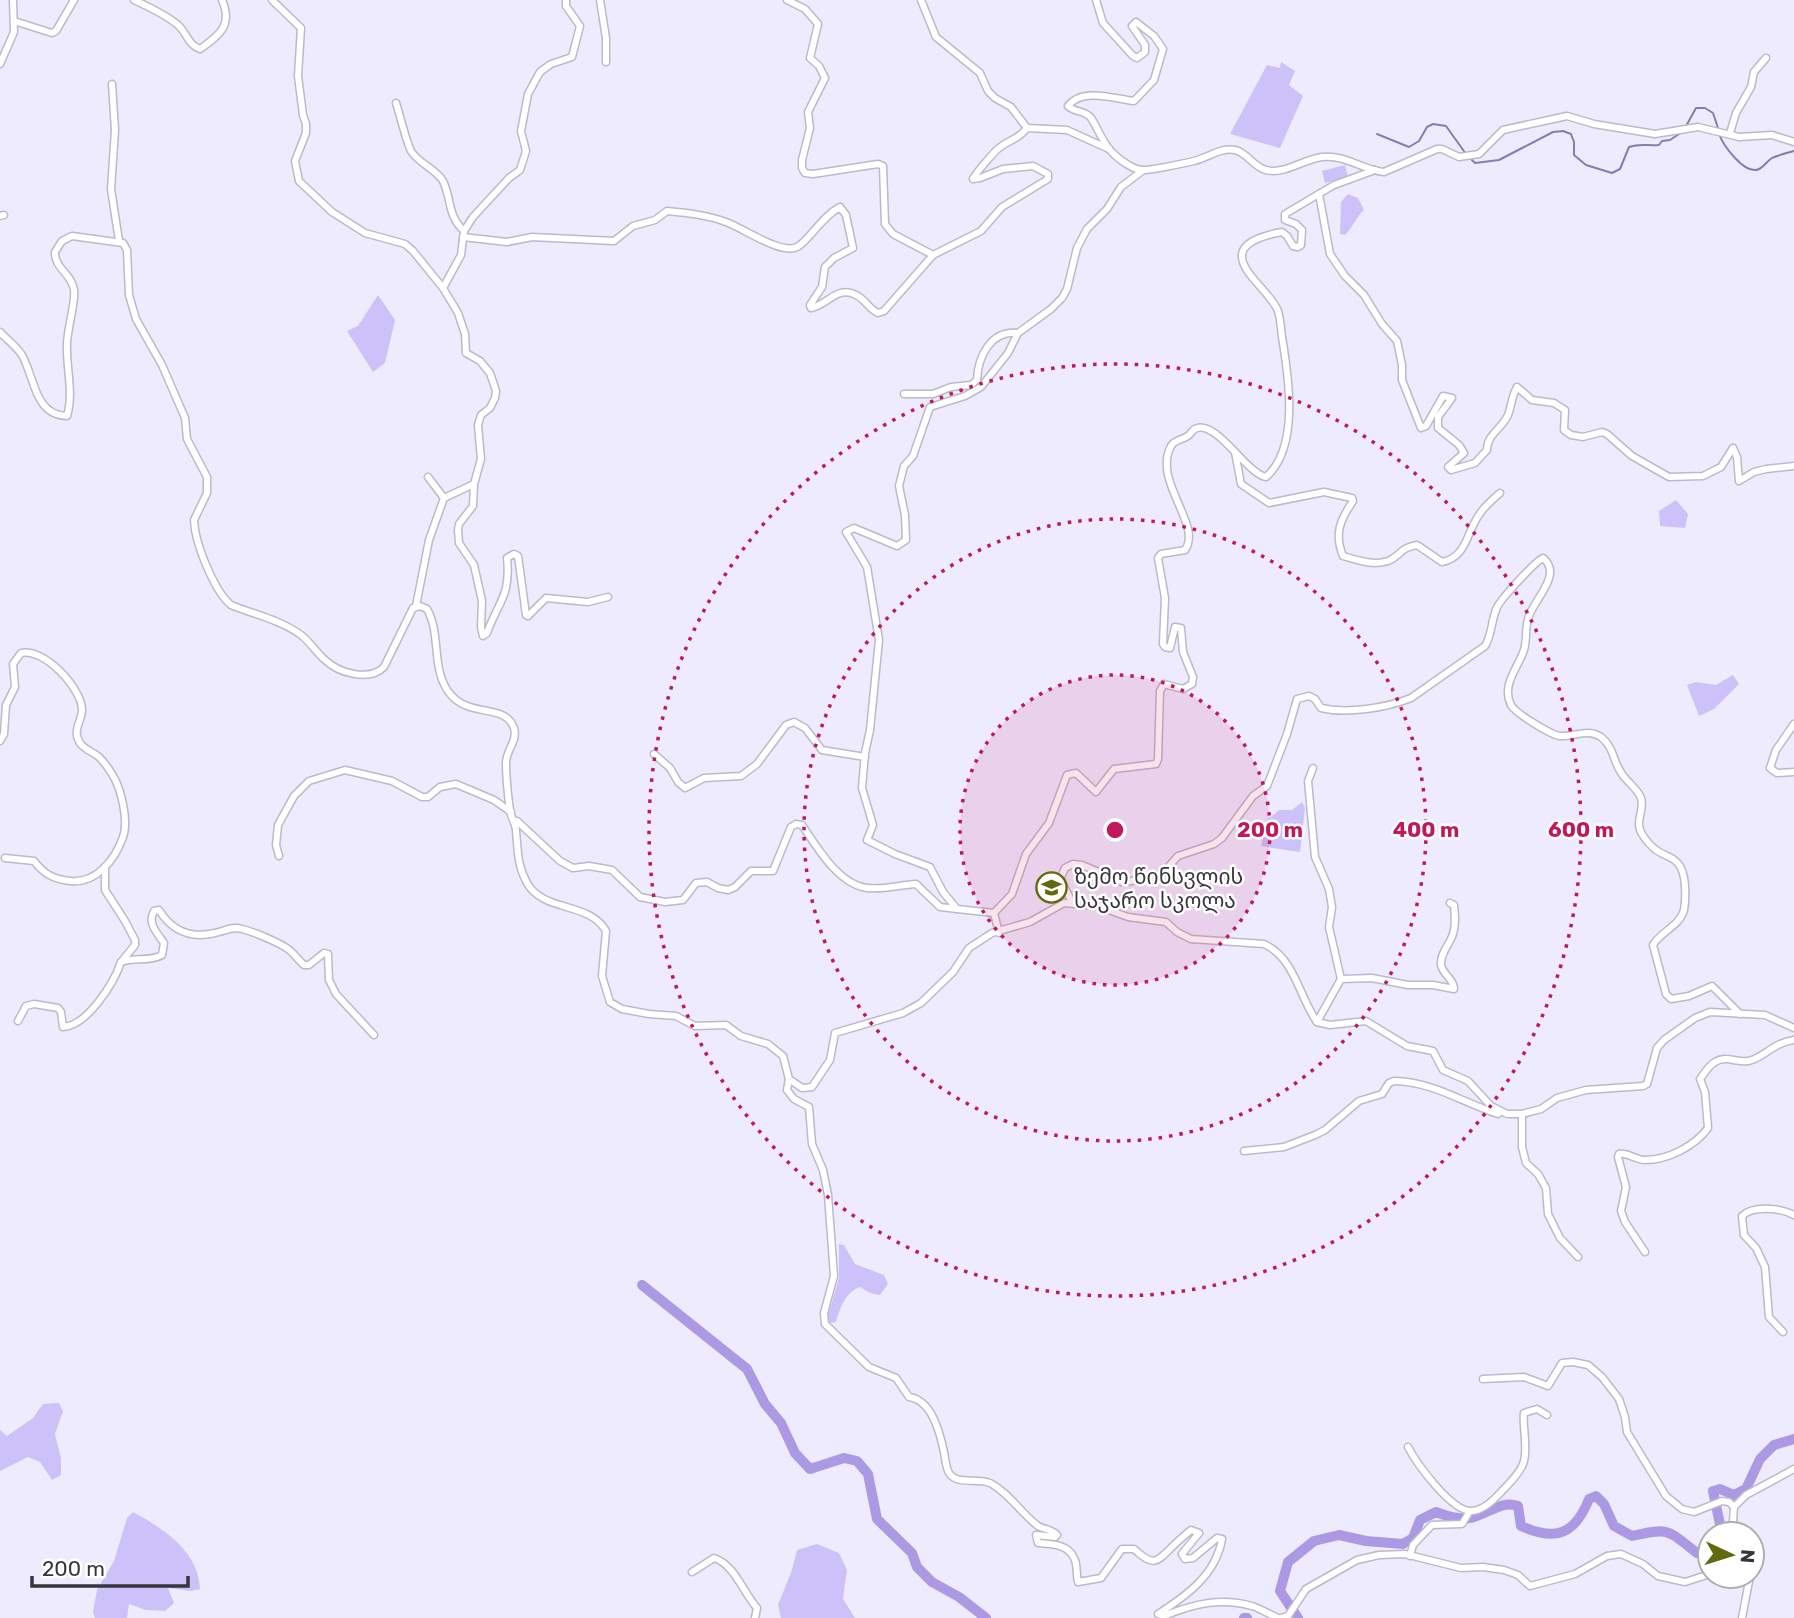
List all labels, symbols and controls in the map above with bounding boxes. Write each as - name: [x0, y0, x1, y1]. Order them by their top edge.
- text: 200 m: [1237, 817, 1303, 842]
- text: 400 m: [1393, 817, 1459, 842]
- text: 600 m: [1548, 817, 1614, 842]
- centre of rings: [1103, 818, 1127, 842]
- place label: ზემო წინსვლის საჯარო სკოლა: [1074, 864, 1243, 914]
- school or university icon: ზემო წინსვლის საჯარო სკოლა: [1034, 871, 1068, 905]
- north arrow: [1696, 1520, 1766, 1590]
- scale bar: [32, 1544, 187, 1588]
- text: N: [1736, 1549, 1759, 1564]
- text: 200 m: [42, 1556, 105, 1581]

